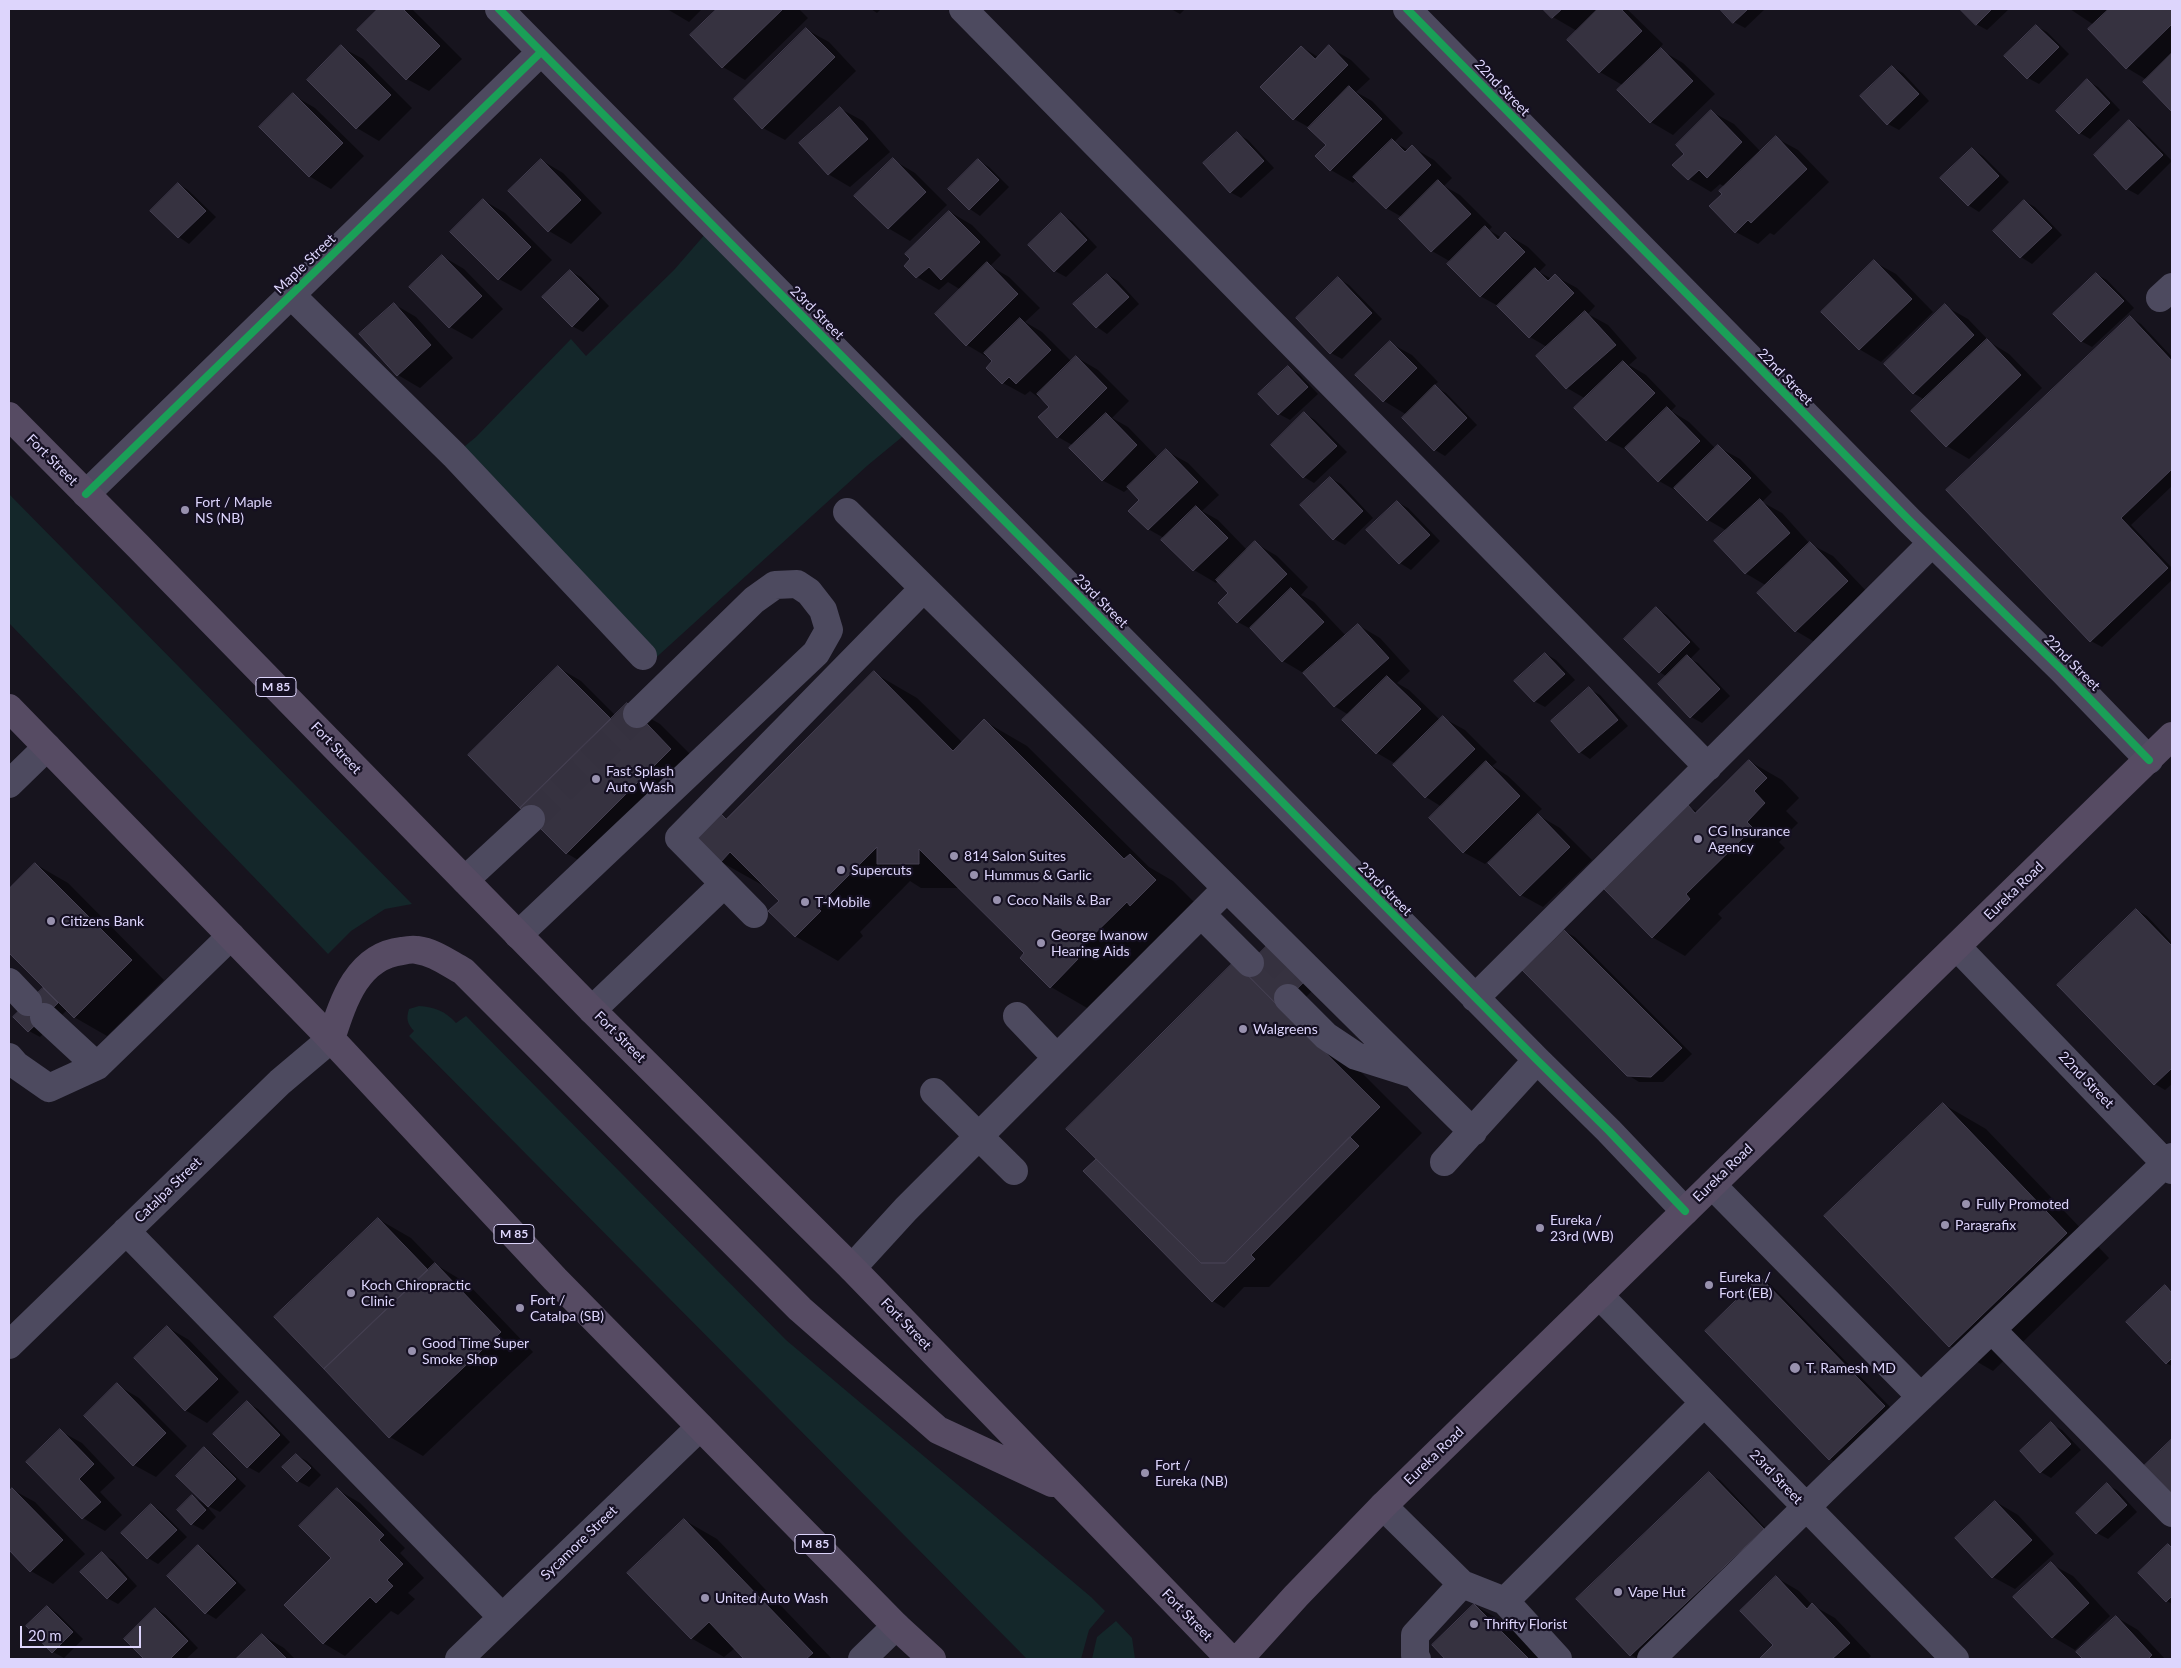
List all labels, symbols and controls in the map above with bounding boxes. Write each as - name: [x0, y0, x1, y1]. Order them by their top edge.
- street label: 22nd Street: [1471, 56, 1533, 120]
- street label: Maple Street: [271, 231, 339, 297]
- street label: 23rd Street: [787, 283, 847, 343]
- street label: 22nd Street: [1754, 345, 1816, 409]
- street label: Fort Street: [23, 431, 81, 489]
- place label: Fort / Maple NS (NB): [195, 494, 272, 526]
- marker: Fort / Maple NS (NB): [179, 504, 191, 516]
- street label: 23rd Street: [1071, 571, 1131, 631]
- street label: 22nd Street: [2040, 631, 2104, 695]
- road number: M 85: [256, 678, 296, 696]
- street label: Fort Street: [307, 718, 365, 778]
- place label: Fast Splash Auto Wash: [606, 763, 674, 796]
- marker: Fast Splash Auto Wash: [590, 773, 602, 785]
- place label: CG Insurance Agency: [1708, 823, 1790, 856]
- marker: CG Insurance Agency: [1692, 833, 1704, 845]
- place label: 814 Salon Suites: [964, 848, 1066, 864]
- marker: 814 Salon Suites: [948, 850, 960, 862]
- street label: Eureka Road: [1981, 858, 2047, 924]
- street label: 23rd Street: [1355, 859, 1415, 919]
- place label: Supercuts: [851, 862, 912, 878]
- marker: Supercuts: [835, 864, 847, 876]
- place label: Hummus & Garlic: [984, 867, 1092, 883]
- marker: Hummus & Garlic: [968, 869, 980, 881]
- place label: Coco Nails & Bar: [1007, 892, 1111, 908]
- place label: T-Mobile: [815, 894, 870, 910]
- marker: Coco Nails & Bar: [991, 894, 1003, 906]
- marker: T-Mobile: [799, 896, 811, 908]
- place label: Citizens Bank: [61, 913, 144, 929]
- marker: Citizens Bank: [45, 915, 57, 927]
- place label: George Iwanow Hearing Aids: [1051, 927, 1148, 960]
- marker: George Iwanow Hearing Aids: [1035, 937, 1047, 949]
- street label: Fort Street: [591, 1008, 649, 1066]
- place label: Walgreens: [1253, 1021, 1318, 1037]
- marker: Walgreens: [1237, 1023, 1249, 1035]
- street label: 22nd Street: [2055, 1048, 2117, 1112]
- street label: Eureka Road: [1690, 1140, 1756, 1206]
- street label: Catalpa Street: [131, 1154, 205, 1226]
- place label: Fully Promoted: [1976, 1196, 2069, 1212]
- marker: Fully Promoted: [1960, 1198, 1972, 1210]
- place label: Eureka / 23rd (WB): [1550, 1212, 1614, 1244]
- place label: Paragrafix: [1955, 1217, 2016, 1233]
- marker: Paragrafix: [1939, 1219, 1951, 1231]
- marker: Eureka / 23rd (WB): [1534, 1222, 1546, 1234]
- road number: M 85: [494, 1224, 534, 1244]
- place label: Eureka / Fort (EB): [1719, 1269, 1773, 1302]
- place label: Koch Chiropractic Clinic: [361, 1277, 471, 1310]
- marker: Eureka / Fort (EB): [1703, 1279, 1715, 1291]
- marker: Koch Chiropractic Clinic: [345, 1287, 357, 1299]
- place label: Fort / Catalpa (SB): [530, 1292, 604, 1324]
- street label: Fort Street: [877, 1294, 935, 1354]
- marker: Fort / Catalpa (SB): [514, 1302, 526, 1314]
- place label: Good Time Super Smoke Shop: [422, 1335, 529, 1368]
- marker: Good Time Super Smoke Shop: [406, 1345, 418, 1357]
- place label: T. Ramesh MD: [1806, 1360, 1896, 1376]
- marker: T. Ramesh MD: [1788, 1361, 1802, 1375]
- street label: Eureka Road: [1401, 1423, 1467, 1489]
- street label: 23rd Street: [1746, 1446, 1806, 1508]
- place label: Fort / Eureka (NB): [1155, 1457, 1228, 1490]
- marker: Fort / Eureka (NB): [1139, 1467, 1151, 1479]
- street label: Sycamore Street: [537, 1502, 621, 1584]
- road number: M 85: [795, 1535, 835, 1554]
- place label: Vape Hut: [1628, 1584, 1686, 1600]
- street label: Fort Street: [1158, 1585, 1216, 1645]
- marker: Vape Hut: [1612, 1586, 1624, 1598]
- place label: United Auto Wash: [715, 1590, 828, 1606]
- marker: United Auto Wash: [699, 1592, 711, 1604]
- scale bar: [22, 1616, 144, 1648]
- place label: Thrifty Florist: [1484, 1616, 1567, 1632]
- marker: Thrifty Florist: [1468, 1618, 1480, 1630]
- text: 20 m: [28, 1626, 62, 1644]

